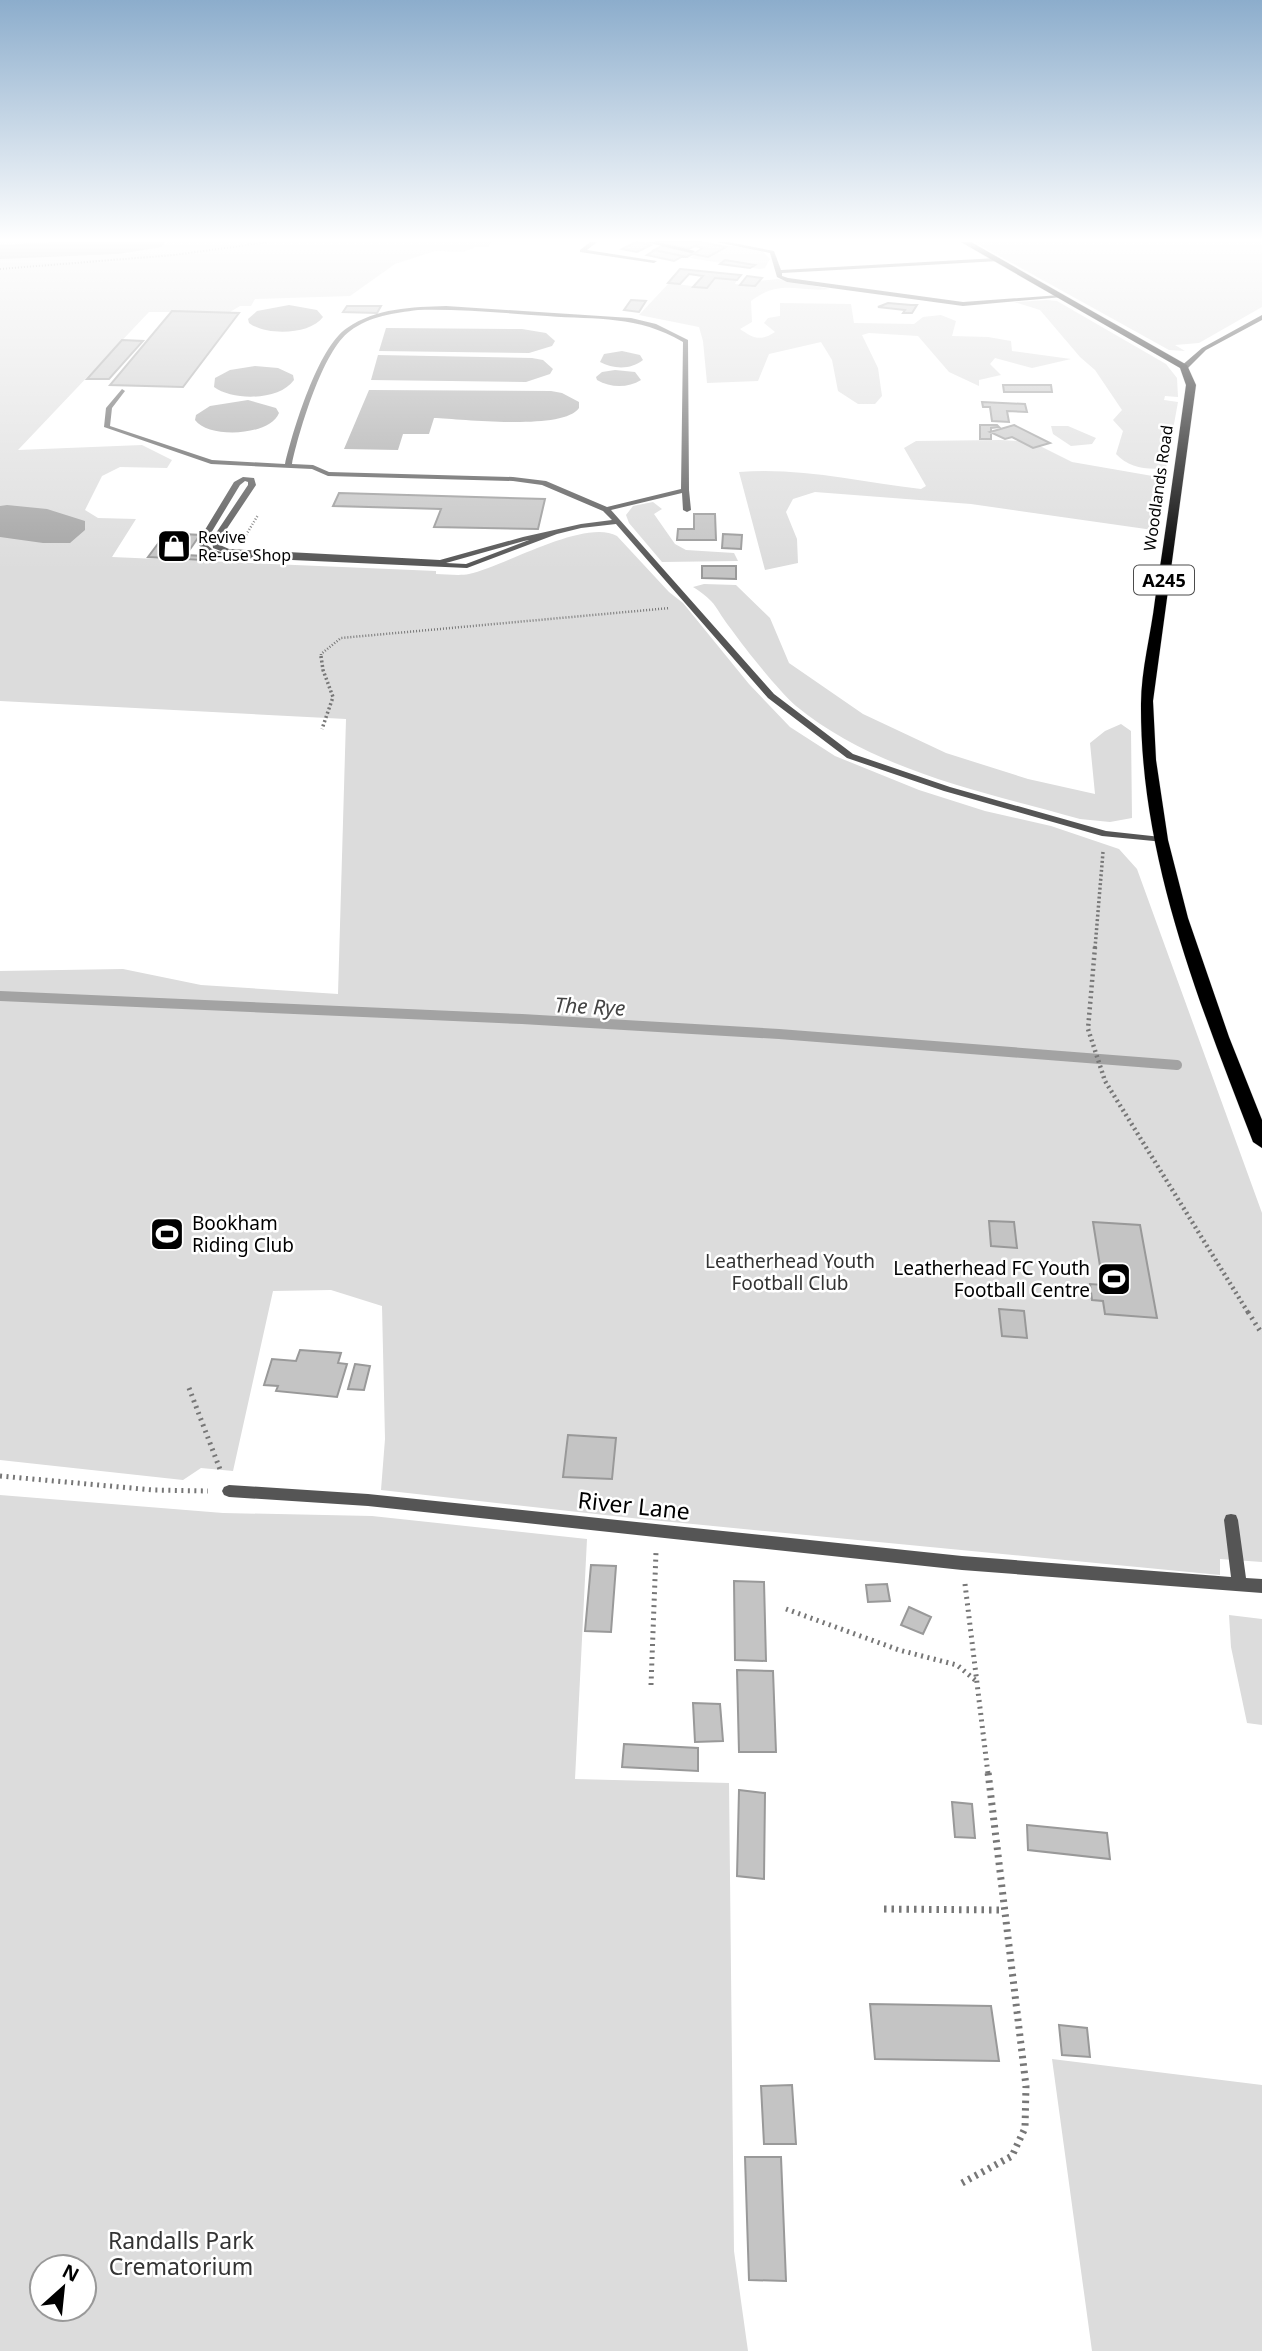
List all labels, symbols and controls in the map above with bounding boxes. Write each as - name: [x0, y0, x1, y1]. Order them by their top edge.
- street label: Woodlands Road: [1138, 424, 1178, 552]
- place label: Revive Re-use Shop: [198, 526, 291, 566]
- shop icon: Revive Re-use Shop: [155, 527, 193, 565]
- road number: A245: [1134, 566, 1194, 594]
- water label: The Rye: [554, 990, 626, 1022]
- place label: Bookham Riding Club: [192, 1210, 294, 1258]
- sports icon: Bookham Riding Club: [148, 1215, 186, 1253]
- park label: Leatherhead Youth Football Club: [705, 1248, 875, 1296]
- place label: Leatherhead FC Youth Football Centre: [893, 1255, 1090, 1303]
- sports icon: Leatherhead FC Youth Football Centre: [1095, 1260, 1133, 1298]
- street label: River Lane: [576, 1483, 692, 1527]
- park label: Randalls Park Crematorium: [108, 2224, 255, 2282]
- north arrow: [28, 2253, 98, 2323]
- text: N: [58, 2258, 84, 2288]

